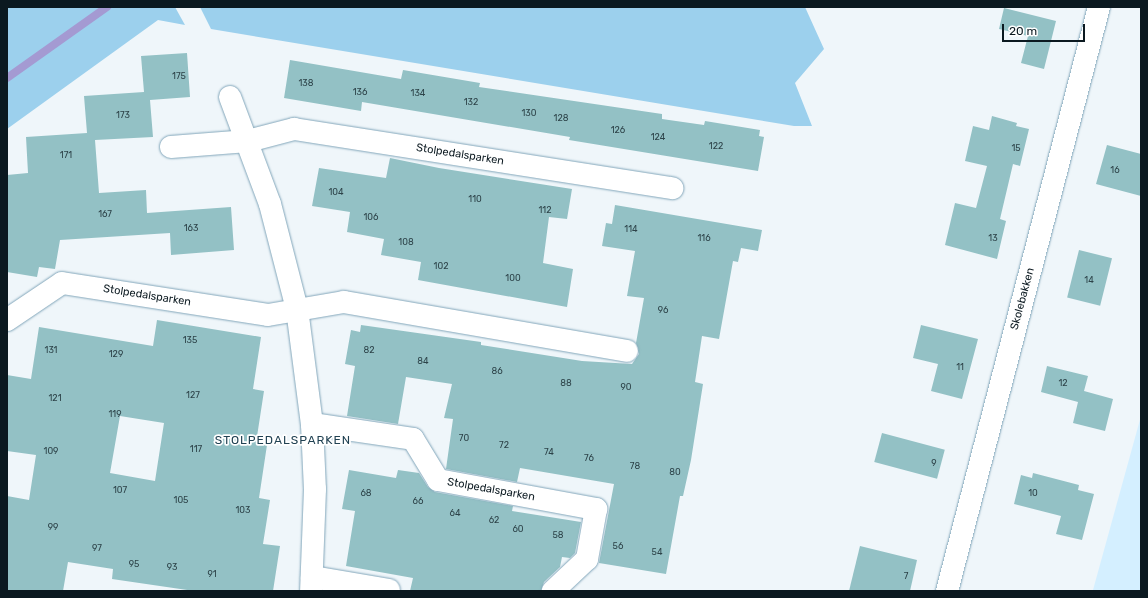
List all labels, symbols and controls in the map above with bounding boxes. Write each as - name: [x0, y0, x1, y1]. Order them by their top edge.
- scale bar: [1004, 16, 1087, 42]
- text: 20 m: [1009, 24, 1037, 38]
- house number: 175: [172, 71, 186, 81]
- house number: 138: [299, 78, 313, 88]
- house number: 136: [353, 87, 367, 97]
- house number: 134: [411, 88, 425, 98]
- house number: 132: [464, 97, 478, 107]
- house number: 130: [522, 108, 536, 118]
- house number: 173: [116, 110, 130, 120]
- house number: 128: [554, 113, 568, 123]
- house number: 126: [611, 125, 625, 135]
- house number: 124: [651, 132, 665, 142]
- house number: 122: [709, 141, 723, 151]
- street label: Stolpedalsparken: [415, 142, 505, 168]
- house number: 15: [1011, 143, 1021, 153]
- house number: 171: [60, 150, 72, 160]
- house number: 16: [1110, 165, 1120, 175]
- house number: 104: [328, 187, 344, 197]
- house number: 110: [468, 194, 482, 204]
- house number: 112: [539, 205, 551, 215]
- house number: 167: [98, 209, 112, 219]
- house number: 106: [364, 212, 378, 222]
- house number: 163: [184, 223, 198, 233]
- house number: 114: [624, 224, 638, 234]
- house number: 116: [697, 233, 711, 243]
- house number: 13: [988, 233, 998, 243]
- house number: 108: [398, 237, 414, 247]
- house number: 102: [434, 261, 448, 271]
- street label: Skolebakken: [1008, 266, 1038, 332]
- house number: 100: [505, 273, 521, 283]
- house number: 14: [1084, 275, 1094, 285]
- street label: Stolpedalsparken: [102, 283, 192, 309]
- house number: 96: [658, 305, 668, 315]
- house number: 135: [183, 335, 197, 345]
- house number: 131: [45, 345, 57, 355]
- house number: 82: [363, 345, 375, 355]
- house number: 129: [109, 349, 123, 359]
- house number: 84: [417, 356, 429, 366]
- house number: 11: [956, 362, 964, 372]
- house number: 86: [491, 366, 503, 376]
- house number: 88: [560, 378, 572, 388]
- house number: 12: [1058, 378, 1068, 388]
- house number: 90: [620, 382, 632, 392]
- house number: 127: [186, 390, 200, 400]
- house number: 121: [49, 393, 61, 403]
- house number: 119: [108, 409, 122, 419]
- house number: 70: [459, 433, 469, 443]
- district label: STOLPEDALSPARKEN: [215, 434, 351, 448]
- house number: 72: [499, 440, 509, 450]
- house number: 117: [190, 444, 202, 454]
- house number: 109: [44, 446, 58, 456]
- house number: 74: [544, 447, 554, 457]
- house number: 76: [584, 453, 594, 463]
- house number: 9: [931, 458, 937, 468]
- house number: 78: [630, 461, 640, 471]
- house number: 80: [669, 467, 681, 477]
- street label: Stolpedalsparken: [446, 476, 536, 504]
- house number: 107: [113, 485, 127, 495]
- house number: 68: [360, 488, 372, 498]
- house number: 10: [1028, 488, 1038, 498]
- house number: 105: [174, 495, 188, 505]
- house number: 66: [413, 496, 423, 506]
- house number: 103: [236, 505, 250, 515]
- house number: 64: [449, 508, 461, 518]
- house number: 62: [489, 515, 499, 525]
- house number: 99: [48, 522, 58, 532]
- house number: 60: [512, 524, 524, 534]
- house number: 58: [552, 530, 564, 540]
- house number: 56: [613, 541, 623, 551]
- house number: 97: [92, 543, 102, 553]
- house number: 54: [652, 547, 662, 557]
- house number: 95: [129, 559, 139, 569]
- house number: 93: [167, 562, 177, 572]
- house number: 91: [207, 569, 217, 579]
- house number: 7: [904, 571, 908, 581]

